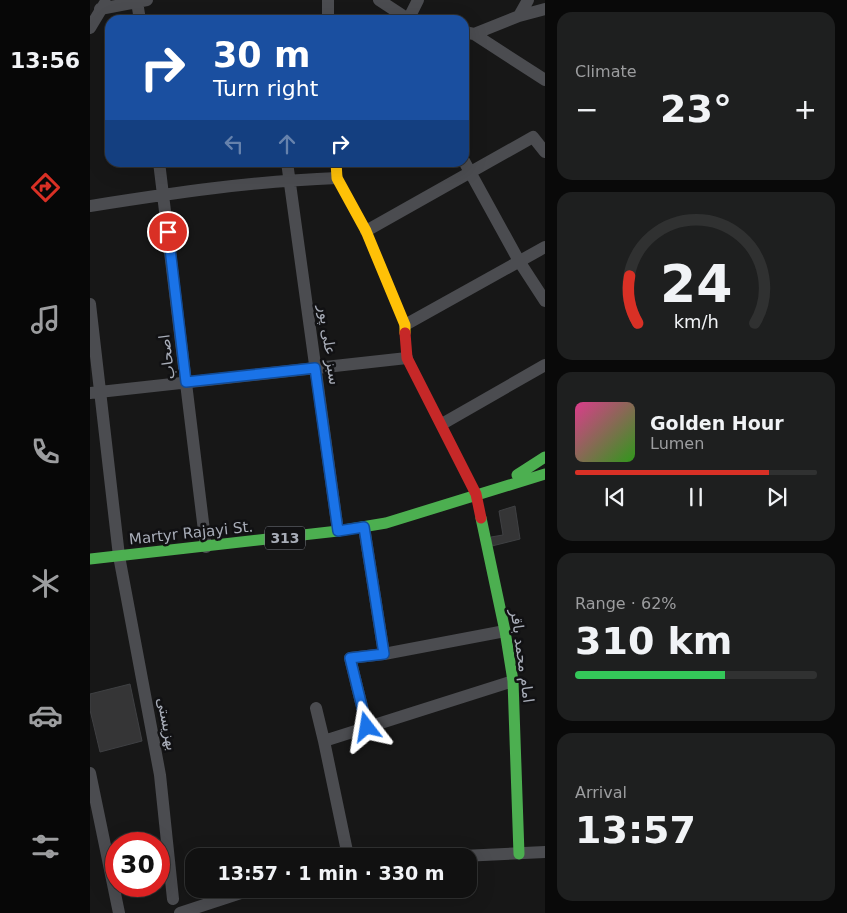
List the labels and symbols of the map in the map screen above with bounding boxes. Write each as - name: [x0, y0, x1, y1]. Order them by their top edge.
- pin: [147, 211, 189, 253]
- street label: سبز علی پور: [313, 303, 344, 386]
- street label: اصحاب: [155, 333, 179, 381]
- street label: Martyr Rajayi St.: [128, 518, 254, 548]
- road number: 313: [265, 526, 305, 550]
- street label: امام محمد باقر: [506, 607, 537, 704]
- street label: بهزیستی: [153, 696, 181, 752]
- position arrow: [340, 700, 392, 752]
- speed limit sign: 30: [105, 832, 170, 897]

